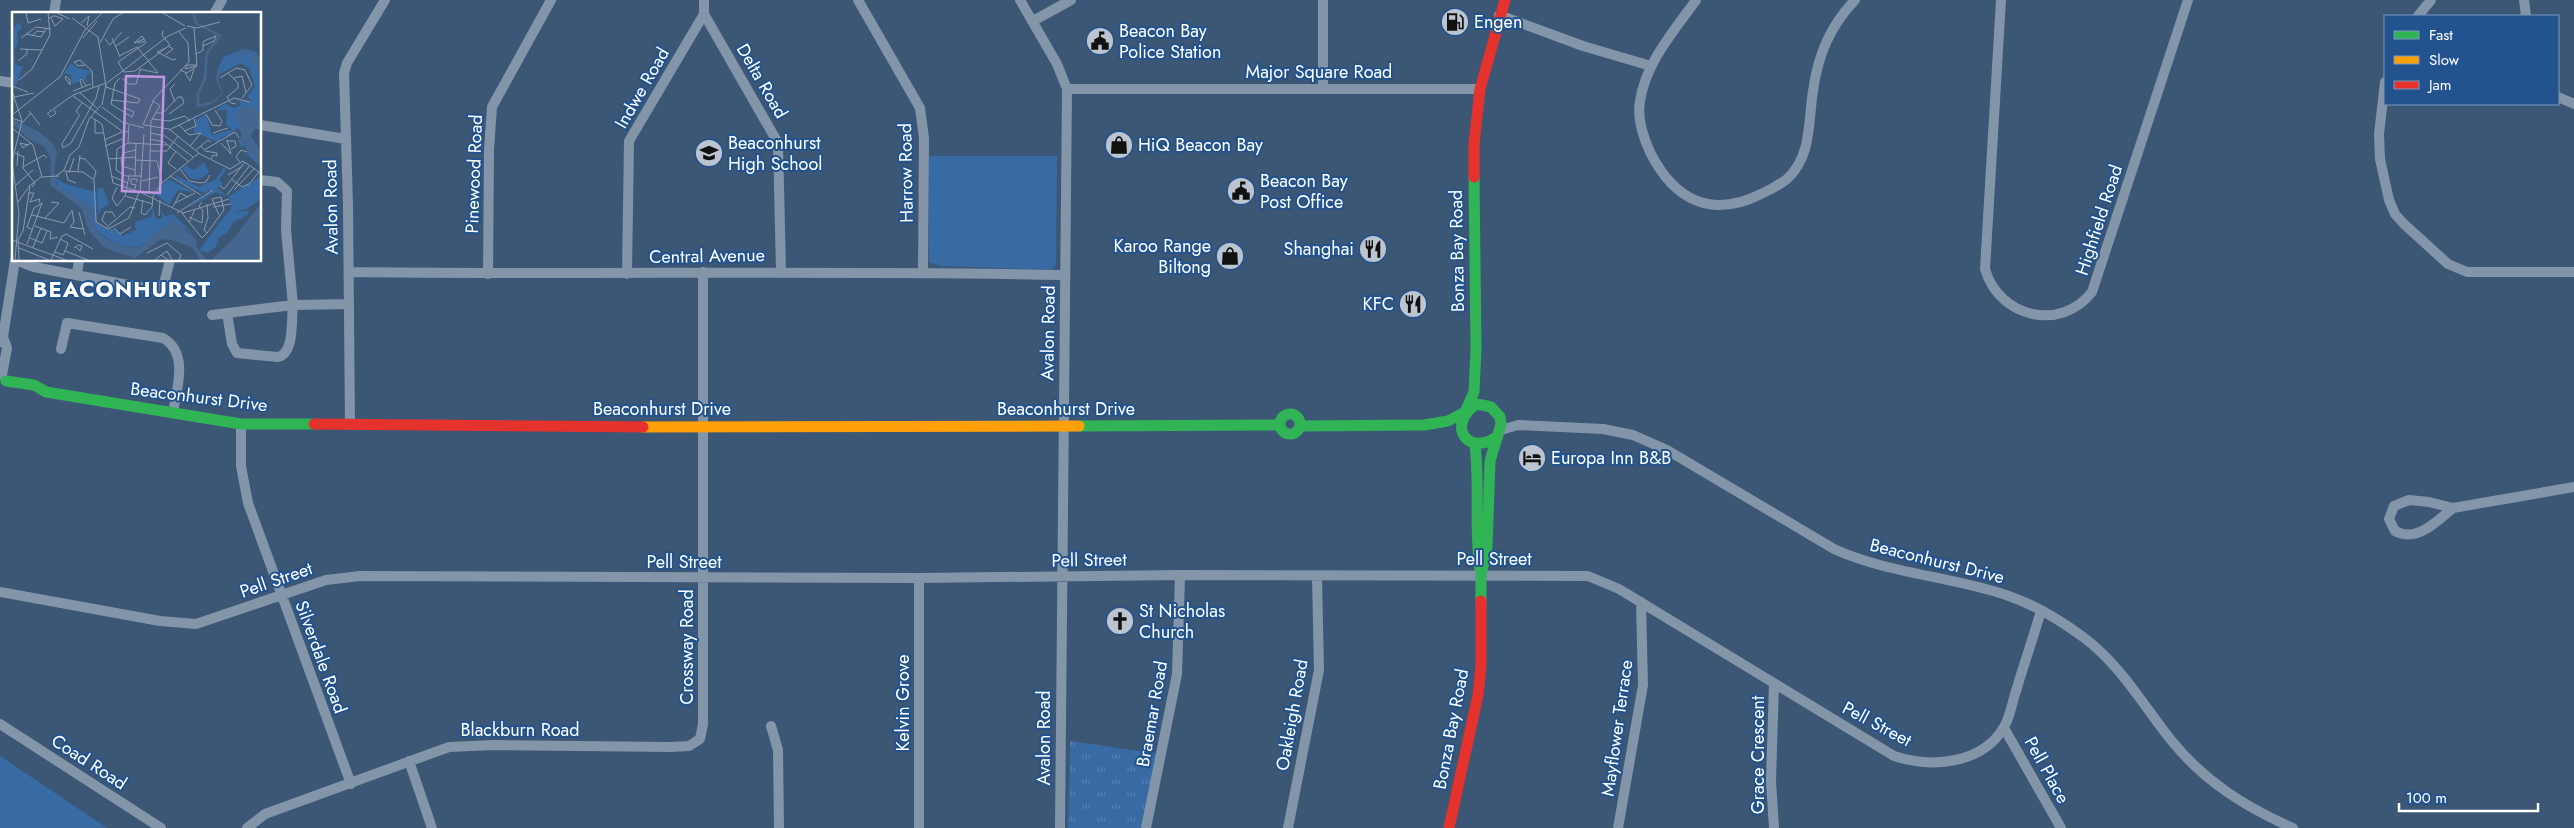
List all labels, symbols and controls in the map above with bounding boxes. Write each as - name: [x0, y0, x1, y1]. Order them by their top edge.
- fuel station icon: Engen: [1440, 7, 1470, 37]
- place label: Engen: [1474, 9, 1522, 35]
- inset map: [12, 12, 261, 261]
- legend: [2384, 15, 2559, 105]
- place label: Beacon Bay Police Station: [1119, 18, 1221, 65]
- text: Fast: [2429, 24, 2453, 46]
- public building icon: Beacon Bay Police Station: [1085, 26, 1115, 56]
- street label: Delta Road: [730, 39, 794, 123]
- street label: Indwe Road: [608, 43, 676, 133]
- text: Slow: [2429, 49, 2460, 71]
- street label: Major Square Road: [1246, 59, 1392, 85]
- text: Jam: [2427, 74, 2452, 96]
- street label: Pinewood Road: [459, 114, 489, 234]
- street label: Harrow Road: [892, 123, 920, 223]
- place label: Beaconhurst High School: [728, 130, 822, 177]
- shop icon: HiQ Beacon Bay: [1104, 130, 1134, 160]
- place label: HiQ Beacon Bay: [1138, 132, 1263, 158]
- school or university icon: Beaconhurst High School: [694, 138, 724, 168]
- street label: Avalon Road: [317, 159, 345, 255]
- street label: Highfield Road: [2069, 161, 2129, 279]
- place label: Beacon Bay Post Office: [1260, 168, 1348, 215]
- public building icon: Beacon Bay Post Office: [1226, 176, 1256, 206]
- street label: Bonza Bay Road: [1443, 190, 1471, 312]
- place label: Karoo Range Biltong: [1113, 233, 1211, 280]
- restaurant icon: Shanghai: [1358, 234, 1388, 264]
- place label: Shanghai: [1284, 236, 1354, 262]
- shop icon: Karoo Range Biltong: [1215, 241, 1245, 271]
- street label: Central Avenue: [649, 242, 765, 270]
- district label: BEACONHURST: [33, 273, 211, 305]
- street label: Avalon Road: [1034, 285, 1062, 381]
- restaurant icon: KFC: [1398, 289, 1428, 319]
- place label: KFC: [1363, 291, 1394, 317]
- street label: Beaconhurst Drive: [129, 376, 269, 418]
- street label: Beaconhurst Drive: [593, 396, 731, 422]
- street label: Beaconhurst Drive: [997, 396, 1135, 422]
- hotel icon: Europa Inn B&B: [1517, 443, 1547, 473]
- place label: Europa Inn B&B: [1551, 445, 1671, 471]
- street label: Beaconhurst Drive: [1867, 532, 2007, 590]
- street label: Pell Street: [1051, 546, 1128, 574]
- street label: Pell Street: [1456, 546, 1532, 572]
- street label: Pell Street: [646, 549, 722, 575]
- street label: Pell Street: [236, 555, 316, 605]
- street label: Crossway Road: [674, 589, 700, 705]
- street label: Silverdale Road: [289, 597, 353, 717]
- place label: St Nicholas Church: [1139, 598, 1225, 645]
- church icon: St Nicholas Church: [1105, 606, 1135, 636]
- street label: Kelvin Grove: [890, 655, 916, 751]
- street label: Oakleigh Road: [1269, 657, 1315, 773]
- street label: Mayflower Terrace: [1595, 658, 1639, 798]
- street label: Braemar Road: [1130, 659, 1174, 769]
- street label: Bonza Bay Road: [1427, 666, 1475, 792]
- street label: Avalon Road: [1031, 690, 1057, 786]
- street label: Grace Crescent: [1745, 695, 1771, 814]
- street label: Pell Street: [1838, 695, 1917, 753]
- street label: Blackburn Road: [461, 717, 579, 743]
- street label: Coad Road: [46, 728, 132, 796]
- street label: Pell Place: [2018, 732, 2076, 808]
- scale bar: [2399, 780, 2538, 812]
- text: 100 m: [2406, 787, 2447, 809]

